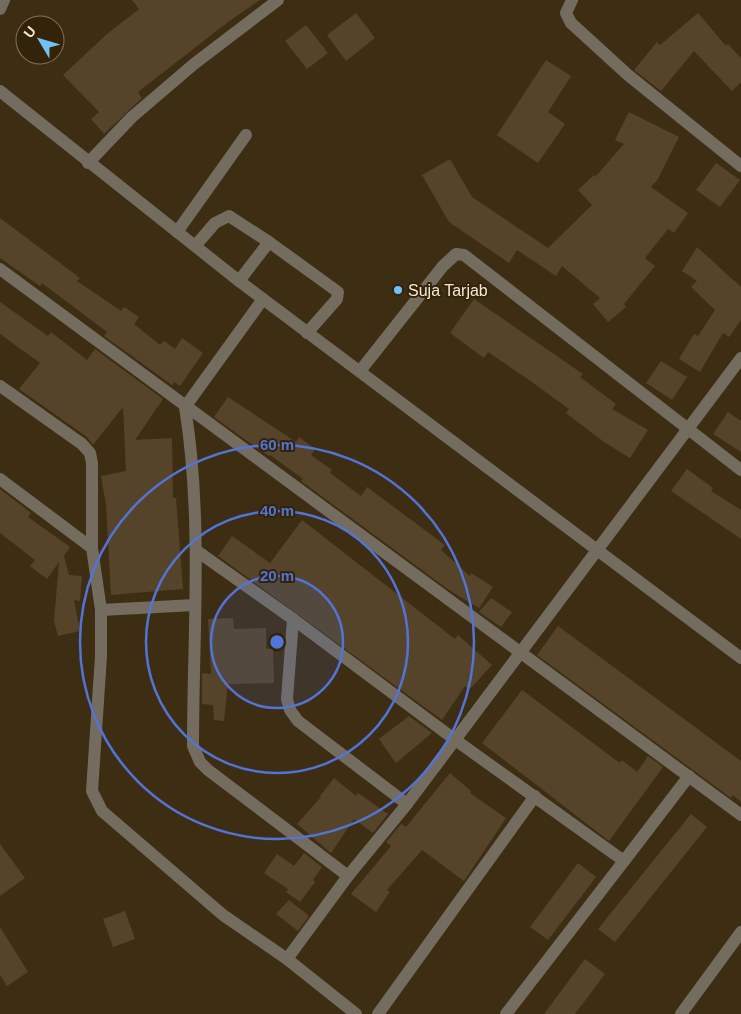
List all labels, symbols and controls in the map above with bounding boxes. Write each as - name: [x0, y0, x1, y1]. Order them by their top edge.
- north arrow: [15, 15, 65, 65]
- text: U: [20, 23, 39, 41]
- place label: Suja Tarjab: [408, 282, 488, 299]
- marker: Suja Tarjab: [392, 284, 404, 296]
- text: 60 m: [260, 436, 294, 453]
- text: 40 m: [260, 502, 294, 519]
- text: 20 m: [260, 567, 294, 584]
- centre of rings: [268, 633, 286, 651]

